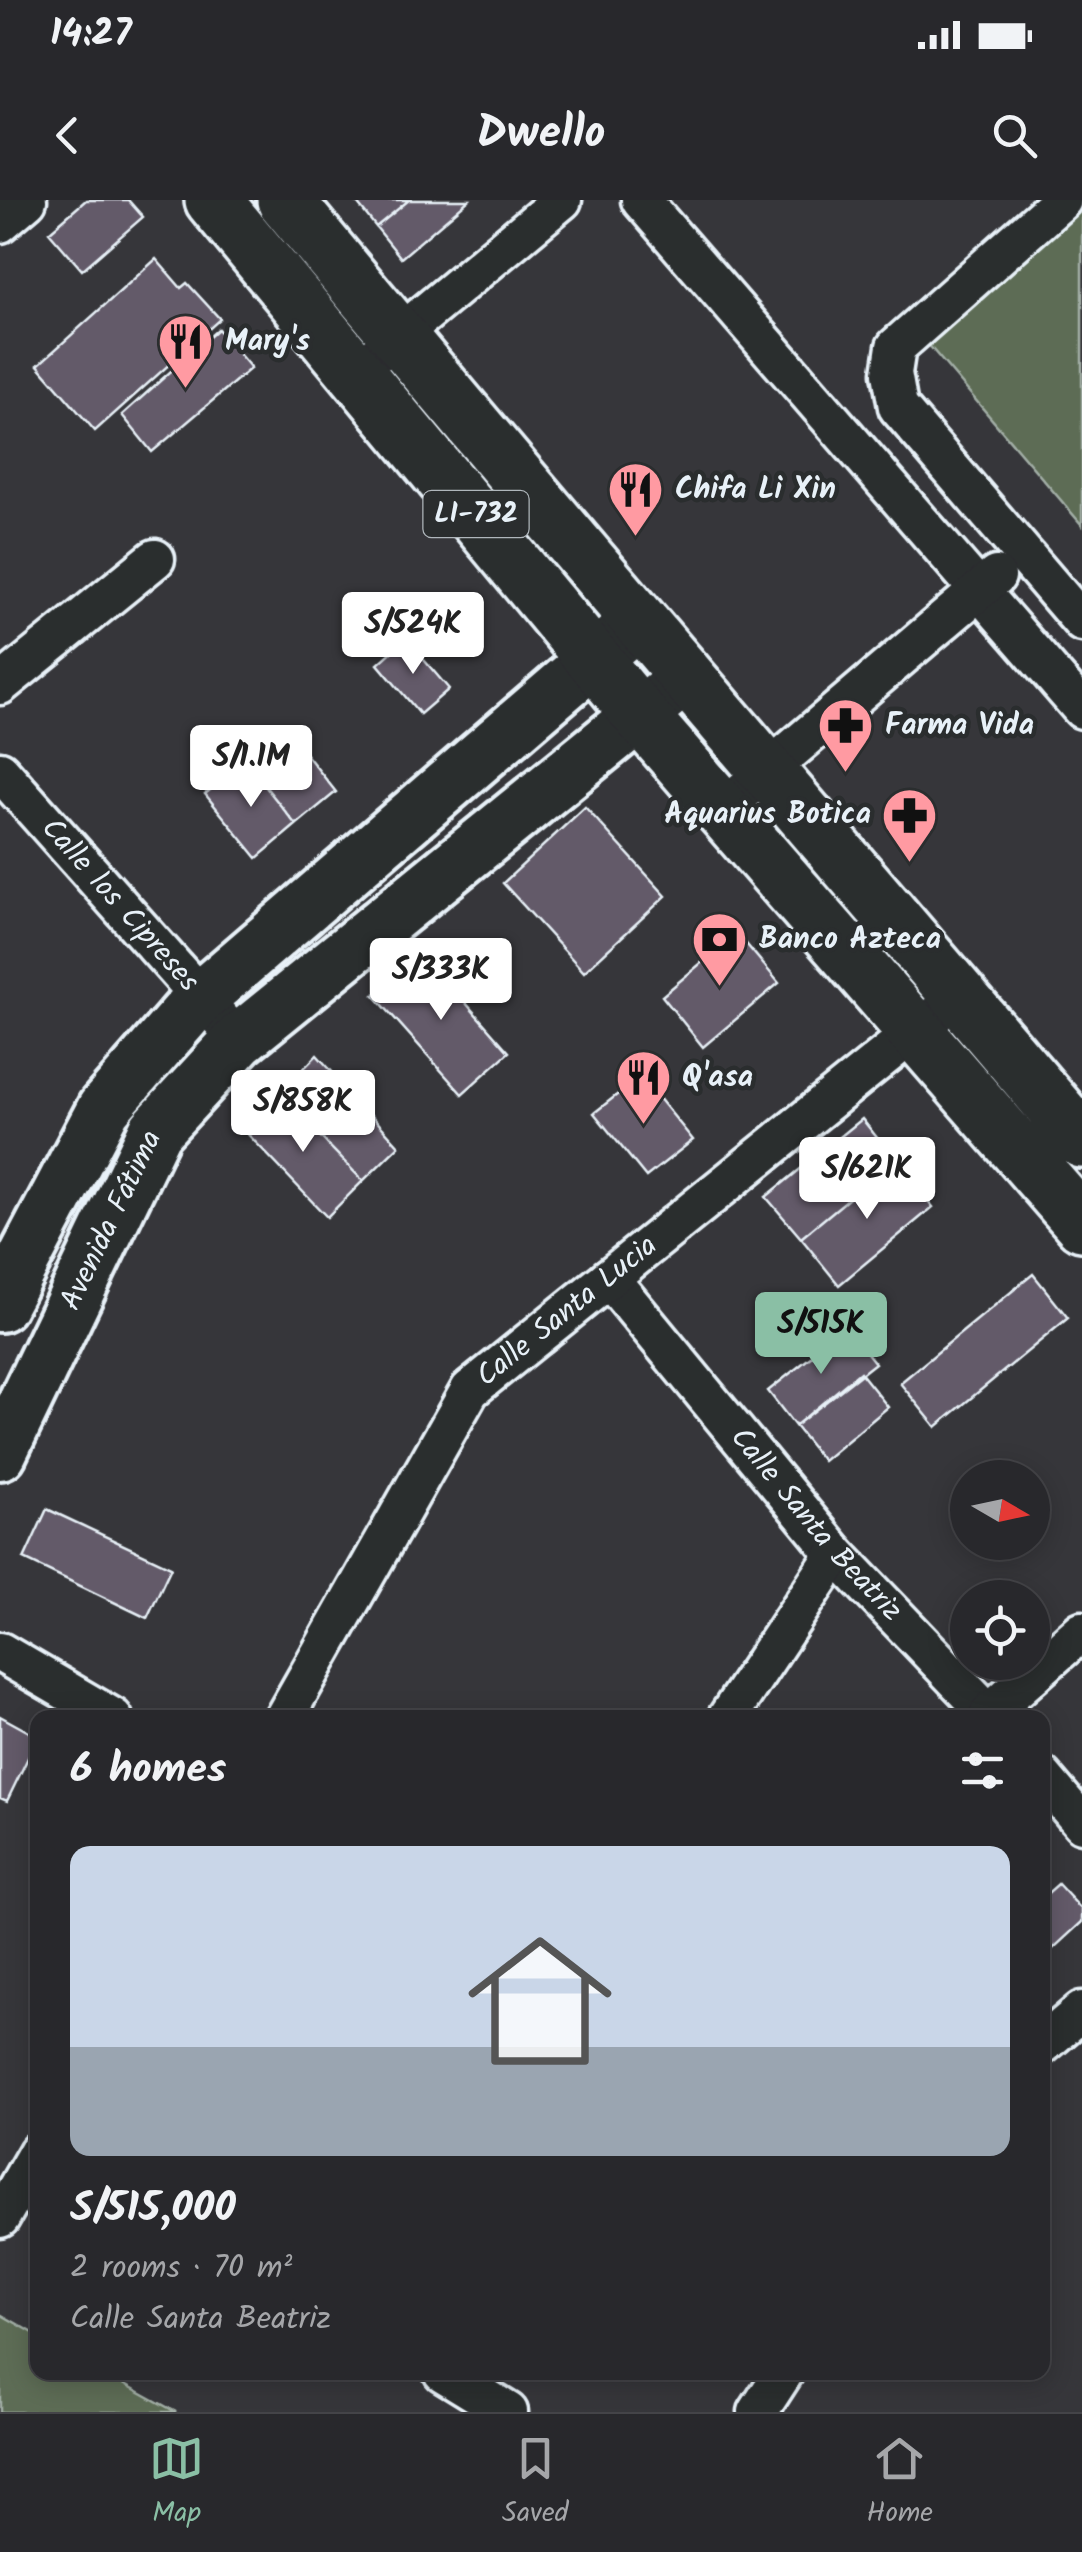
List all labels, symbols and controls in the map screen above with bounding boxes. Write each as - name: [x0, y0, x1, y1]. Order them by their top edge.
- text: 14:27: [50, 5, 132, 65]
- text: Dwello: [477, 99, 605, 171]
- icon: back: [40, 108, 95, 163]
- icon: search: [987, 108, 1042, 163]
- restaurant icon: Mary's: [156, 312, 216, 391]
- place label: Mary's: [225, 318, 310, 366]
- restaurant icon: Chifa Li Xin: [606, 460, 666, 539]
- place label: Chifa Li Xin: [675, 466, 836, 514]
- road number: LI-732: [424, 491, 528, 537]
- pin: S/524K: [332, 592, 494, 677]
- text: S/524K: [364, 599, 462, 650]
- pharmacy icon: Farma Vida: [816, 696, 876, 775]
- place label: Farma Vida: [885, 702, 1034, 750]
- pin: S/1.1M: [170, 725, 332, 810]
- text: S/1.1M: [212, 732, 290, 783]
- pharmacy icon: Aquarius Botica: [880, 785, 940, 864]
- place label: Aquarius Botica: [664, 791, 871, 839]
- street label: Calle los Cipreses: [29, 807, 211, 1004]
- bank icon: Banco Azteca: [690, 910, 750, 989]
- place label: Banco Azteca: [759, 916, 941, 964]
- pin: S/333K: [360, 938, 522, 1023]
- text: S/333K: [392, 945, 490, 996]
- restaurant icon: Q'asa: [613, 1048, 673, 1127]
- place label: Q'asa: [682, 1054, 753, 1102]
- pin: S/858K: [222, 1070, 384, 1155]
- text: S/858K: [253, 1077, 353, 1128]
- street label: Avenida Fátima: [48, 1122, 176, 1319]
- pin: S/621K: [786, 1137, 948, 1222]
- text: S/621K: [821, 1144, 913, 1195]
- street label: Calle Santa Lucia: [466, 1223, 669, 1400]
- pin: S/515K: [740, 1292, 902, 1377]
- text: S/515K: [777, 1299, 865, 1350]
- street label: Calle Santa Beatriz: [717, 1417, 913, 1633]
- north arrow: [950, 1460, 1050, 1560]
- map controls: [950, 1460, 1050, 1680]
- button: locate: [950, 1580, 1050, 1680]
- text: 6 homes: [70, 1737, 226, 1804]
- icon: filters: [955, 1743, 1010, 1798]
- icon: home: [450, 1911, 630, 2091]
- text: S/515,000: [70, 2176, 236, 2243]
- text: 2 rooms · 70 m²: [70, 2243, 292, 2294]
- text: Calle Santa Beatriz: [70, 2294, 331, 2345]
- tab: Map: [149, 2431, 204, 2536]
- tab: Saved: [502, 2431, 569, 2536]
- tab: Home: [867, 2431, 933, 2536]

